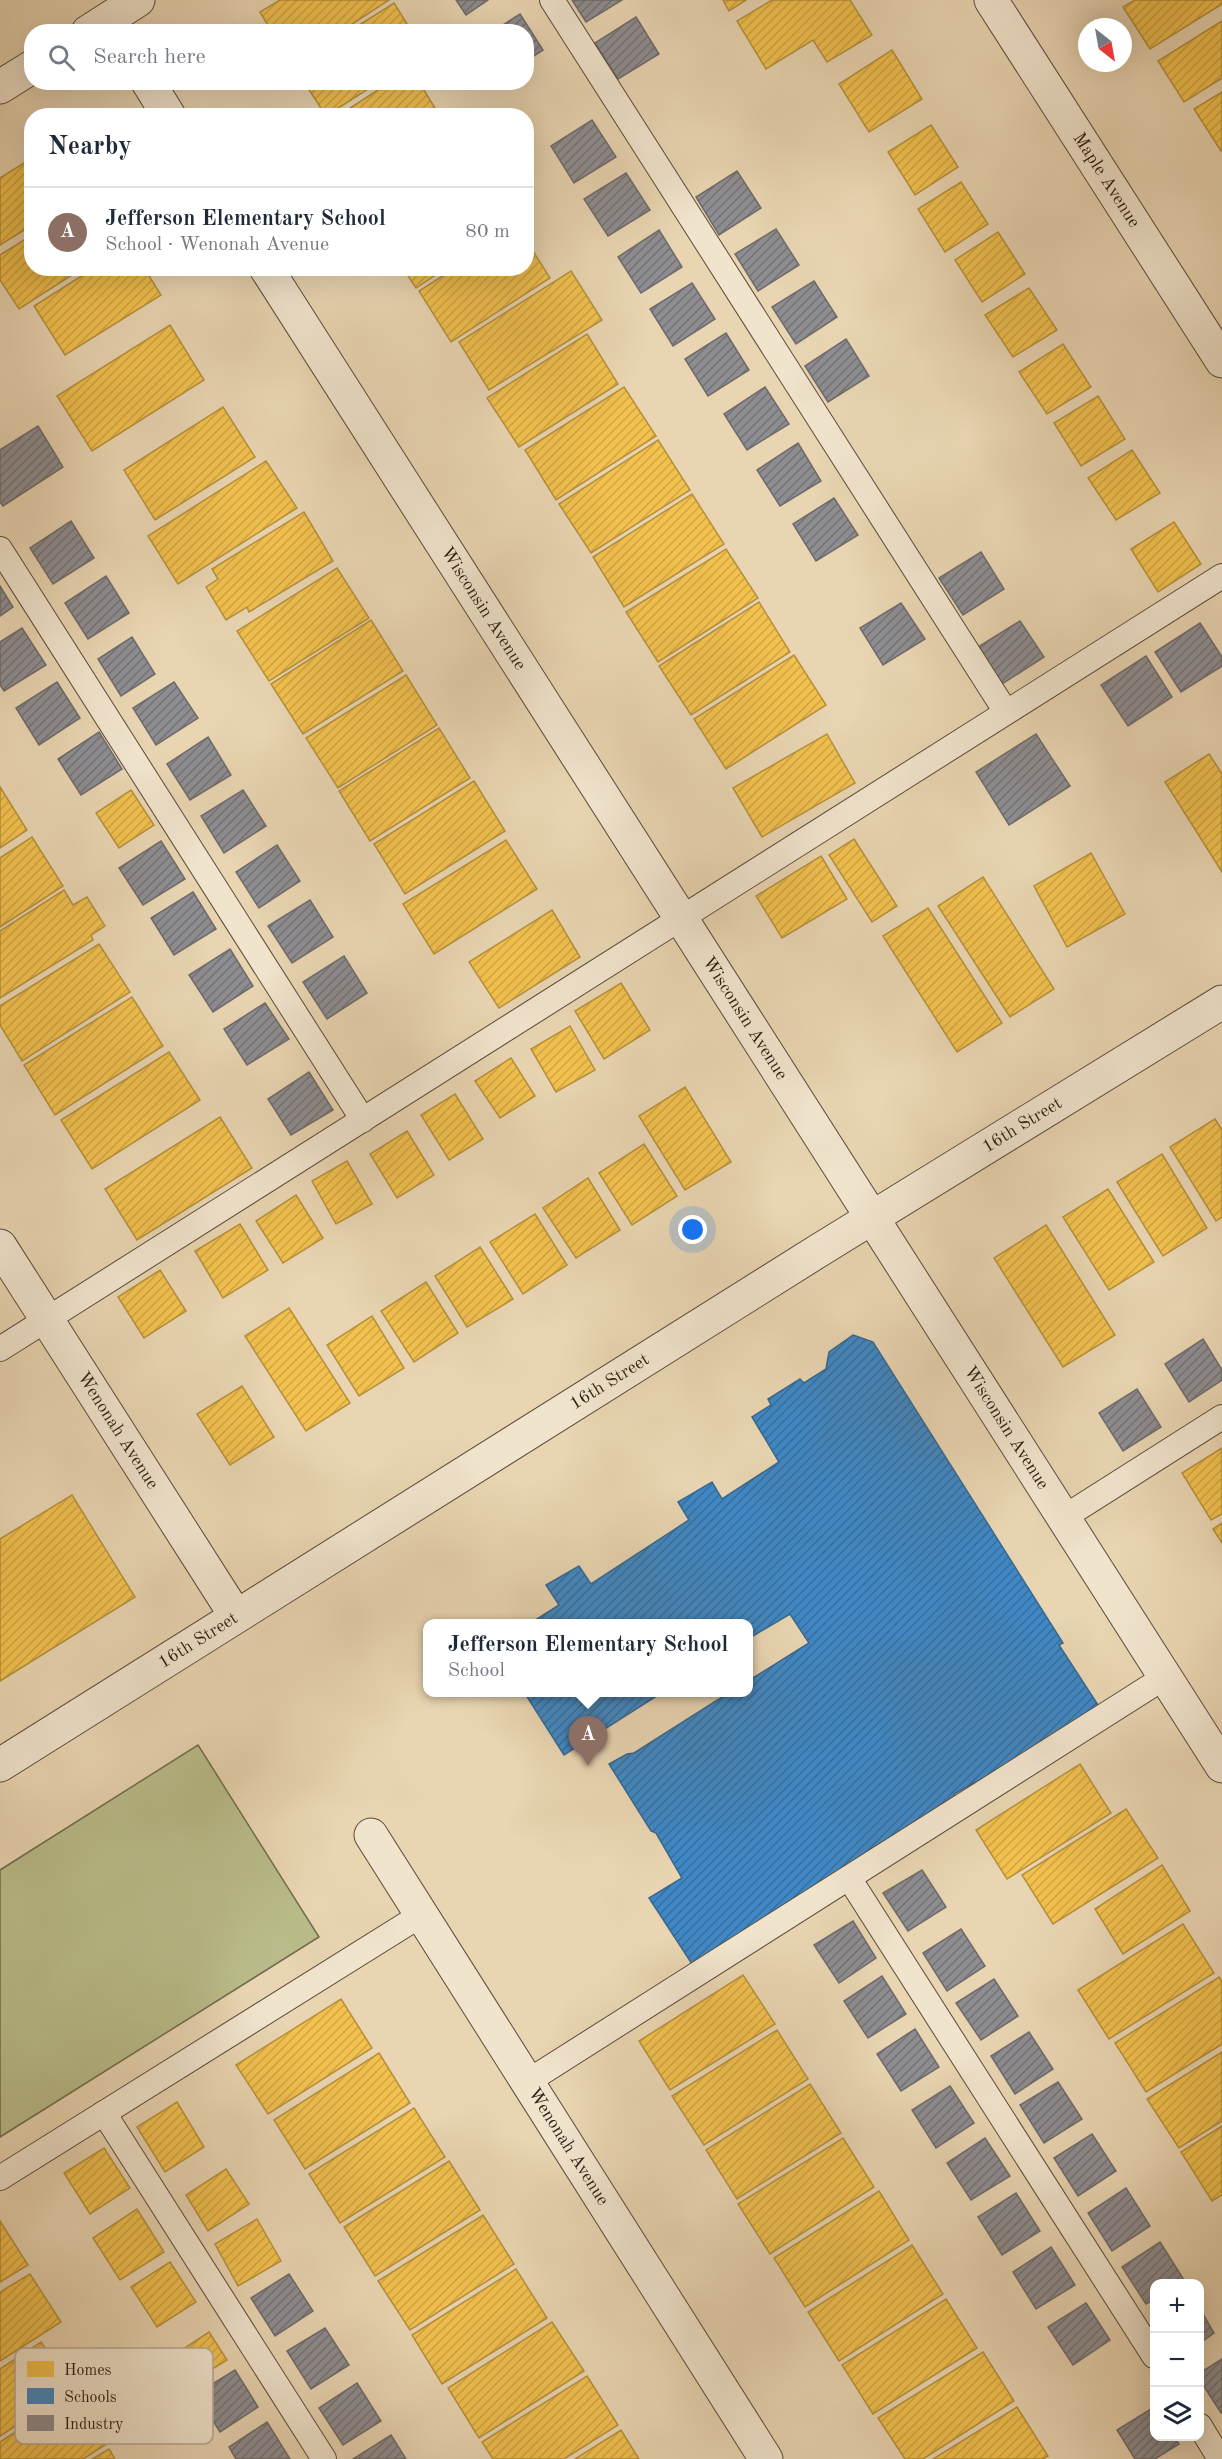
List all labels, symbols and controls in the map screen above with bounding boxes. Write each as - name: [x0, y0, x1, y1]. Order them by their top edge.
- north arrow: [1078, 18, 1132, 72]
- search box: [24, 24, 534, 90]
- icon: search: [45, 41, 78, 74]
- text: Search here: [93, 46, 206, 68]
- street label: Maple Avenue: [1069, 130, 1143, 231]
- text: Nearby: [48, 134, 132, 160]
- text: Jefferson Elementary School: [105, 208, 386, 230]
- text: A: [60, 222, 75, 242]
- text: 80 m: [465, 222, 510, 242]
- text: School · Wenonah Avenue: [105, 235, 329, 255]
- street label: Wisconsin Avenue: [437, 544, 529, 673]
- street label: Wisconsin Avenue: [699, 953, 791, 1083]
- street label: 16th Street: [979, 1094, 1065, 1156]
- your location: [678, 1215, 707, 1244]
- street label: 16th Street: [567, 1350, 652, 1413]
- street label: Wisconsin Avenue: [960, 1363, 1052, 1493]
- street label: Wenonah Avenue: [74, 1369, 162, 1492]
- street label: 16th Street: [155, 1609, 241, 1672]
- popup: [423, 1619, 753, 1697]
- text: Jefferson Elementary School: [448, 1634, 728, 1656]
- text: School: [448, 1661, 505, 1681]
- pin: A: [568, 1716, 608, 1766]
- street label: Wenonah Avenue: [525, 2085, 612, 2209]
- map controls: [1150, 2279, 1204, 2441]
- button: +: [1150, 2279, 1204, 2333]
- button: −: [1150, 2333, 1204, 2387]
- legend: [15, 2348, 213, 2444]
- text: Homes: [64, 2363, 112, 2379]
- button: layers: [1150, 2387, 1204, 2441]
- text: Schools: [64, 2390, 117, 2406]
- text: Industry: [64, 2417, 124, 2433]

